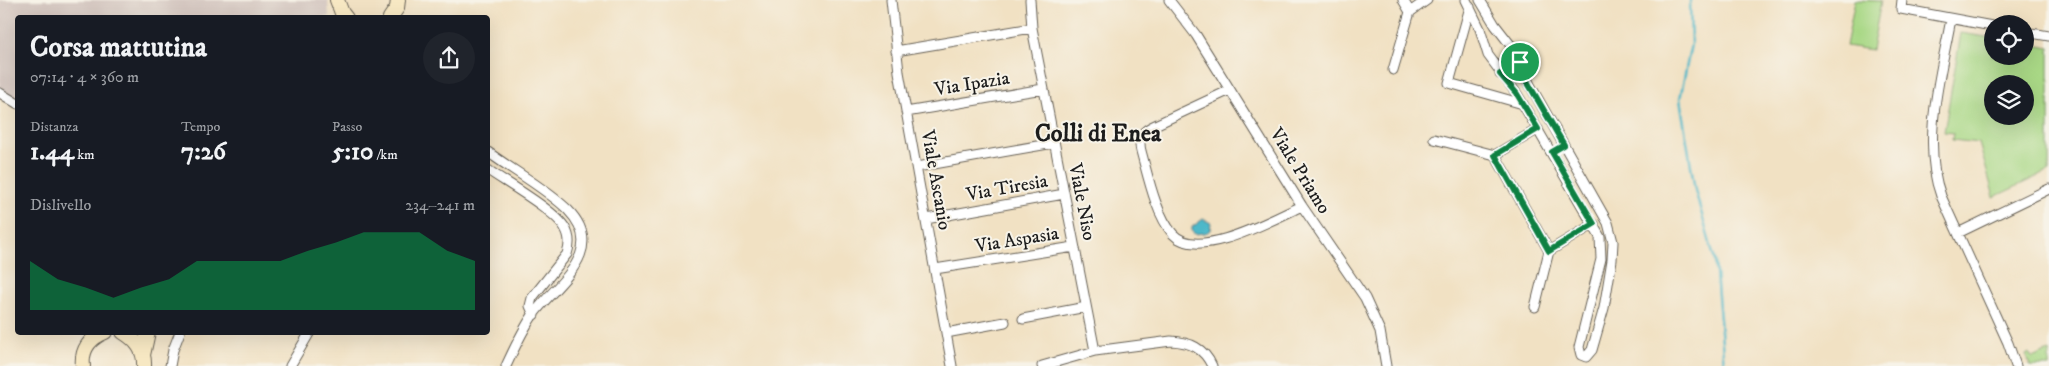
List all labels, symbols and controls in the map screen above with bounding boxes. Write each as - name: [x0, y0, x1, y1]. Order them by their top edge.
- map controls: [1984, 15, 2034, 125]
- button: locate: [1984, 15, 2034, 65]
- text: Corsa mattutina: [30, 30, 207, 65]
- button: share: [423, 32, 475, 84]
- pin: [1499, 41, 1541, 83]
- icon: arrive: [1506, 48, 1534, 76]
- text: 07:14 · 4 × 360 m: [30, 67, 139, 87]
- street label: Via Ipazia: [932, 67, 1011, 101]
- button: layers: [1984, 75, 2034, 125]
- text: Distanza: [30, 118, 78, 136]
- text: Tempo: [181, 118, 220, 136]
- text: Passo: [332, 118, 362, 136]
- district label: Colli di Enea: [1035, 119, 1162, 149]
- street label: Viale Priamo: [1264, 123, 1335, 218]
- street label: Viale Ascanio: [916, 127, 956, 232]
- text: 1.44: [30, 136, 74, 167]
- text: 7:26: [181, 136, 226, 167]
- text: 5:10: [332, 136, 374, 167]
- text: km: [74, 146, 95, 164]
- text: /km: [374, 146, 398, 164]
- street label: Viale Niso: [1063, 161, 1101, 242]
- street label: Via Tiresia: [963, 170, 1050, 207]
- text: Dislivello: [30, 195, 91, 215]
- text: 234–241 m: [405, 195, 475, 215]
- street label: Via Aspasia: [973, 222, 1060, 258]

